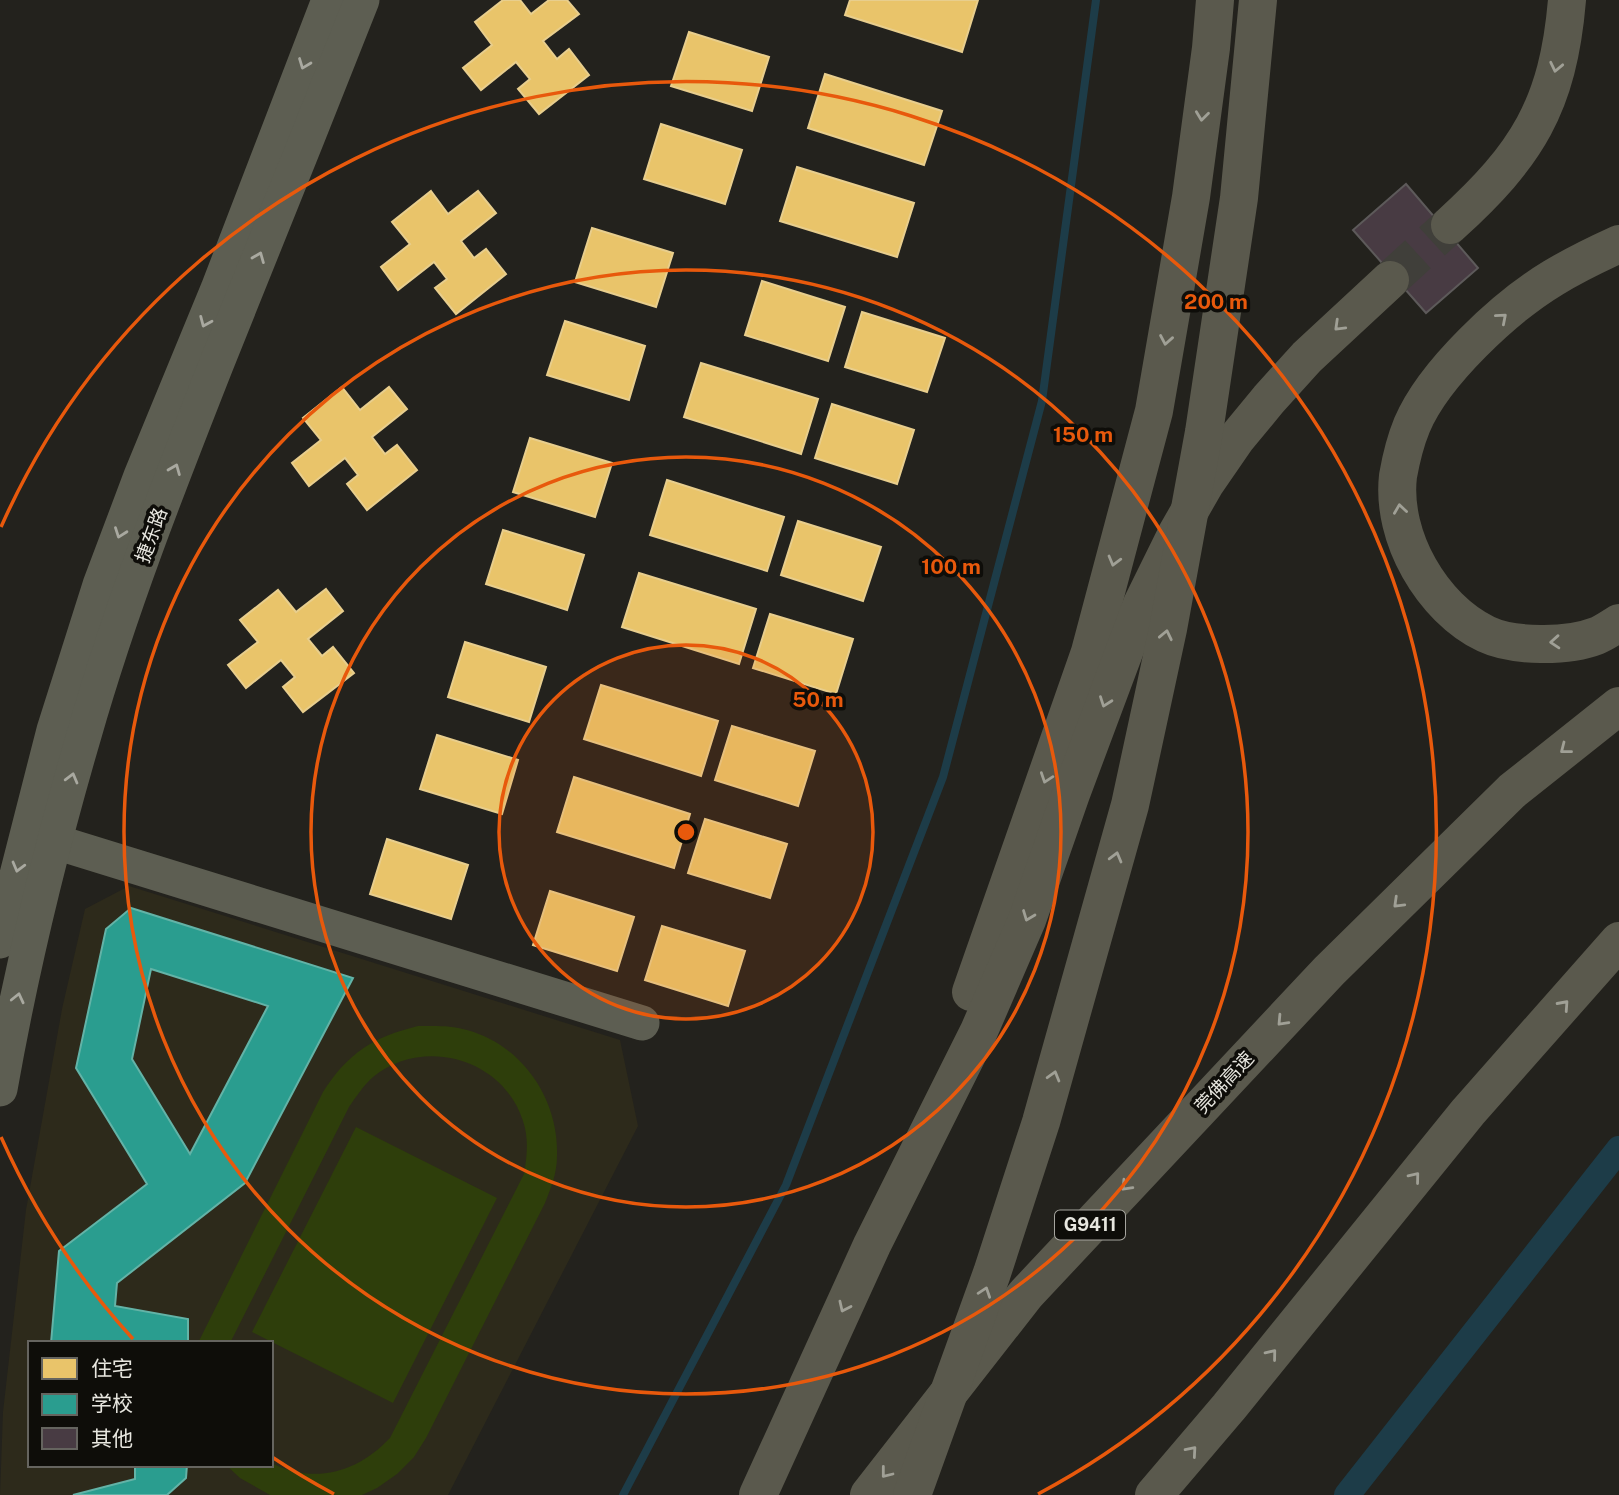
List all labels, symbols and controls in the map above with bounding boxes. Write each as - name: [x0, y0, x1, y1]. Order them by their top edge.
- one-way arrow: [299, 57, 313, 69]
- one-way arrow: [1550, 61, 1565, 73]
- one-way arrow: [1195, 110, 1210, 121]
- one-way arrow: [251, 252, 265, 264]
- text: 200 m: [1184, 289, 1248, 314]
- one-way arrow: [1494, 314, 1507, 326]
- one-way arrow: [199, 315, 213, 327]
- one-way arrow: [1335, 318, 1348, 331]
- one-way arrow: [1159, 334, 1174, 346]
- text: 150 m: [1053, 422, 1113, 447]
- one-way arrow: [167, 463, 181, 475]
- one-way arrow: [1393, 503, 1408, 515]
- street label: 捷东路: [131, 504, 171, 566]
- one-way arrow: [114, 526, 128, 538]
- text: 100 m: [921, 554, 981, 579]
- one-way arrow: [1108, 555, 1122, 567]
- one-way arrow: [1158, 629, 1173, 641]
- one-way arrow: [1549, 635, 1560, 650]
- text: 50 m: [792, 687, 844, 712]
- one-way arrow: [1100, 695, 1114, 707]
- one-way arrow: [1561, 740, 1573, 753]
- one-way arrow: [64, 772, 79, 784]
- one-way arrow: [1040, 772, 1054, 784]
- centre of rings: [674, 820, 698, 844]
- one-way arrow: [1108, 851, 1122, 863]
- one-way arrow: [12, 861, 26, 873]
- one-way arrow: [1394, 894, 1407, 907]
- one-way arrow: [1023, 909, 1037, 921]
- one-way arrow: [9, 992, 24, 1004]
- one-way arrow: [1555, 1000, 1568, 1013]
- one-way arrow: [1278, 1013, 1290, 1026]
- street label: 莞佛高速: [1190, 1047, 1258, 1117]
- one-way arrow: [1046, 1070, 1061, 1082]
- one-way arrow: [1407, 1173, 1419, 1186]
- one-way arrow: [1122, 1178, 1135, 1191]
- road number: G9411: [1055, 1210, 1125, 1240]
- one-way arrow: [977, 1287, 991, 1299]
- one-way arrow: [838, 1300, 852, 1312]
- legend: [28, 1341, 273, 1467]
- one-way arrow: [1264, 1350, 1277, 1362]
- text: 住宅: [91, 1356, 133, 1381]
- text: 学校: [91, 1391, 133, 1416]
- text: 其他: [91, 1426, 133, 1451]
- one-way arrow: [1184, 1447, 1196, 1460]
- one-way arrow: [881, 1465, 894, 1478]

